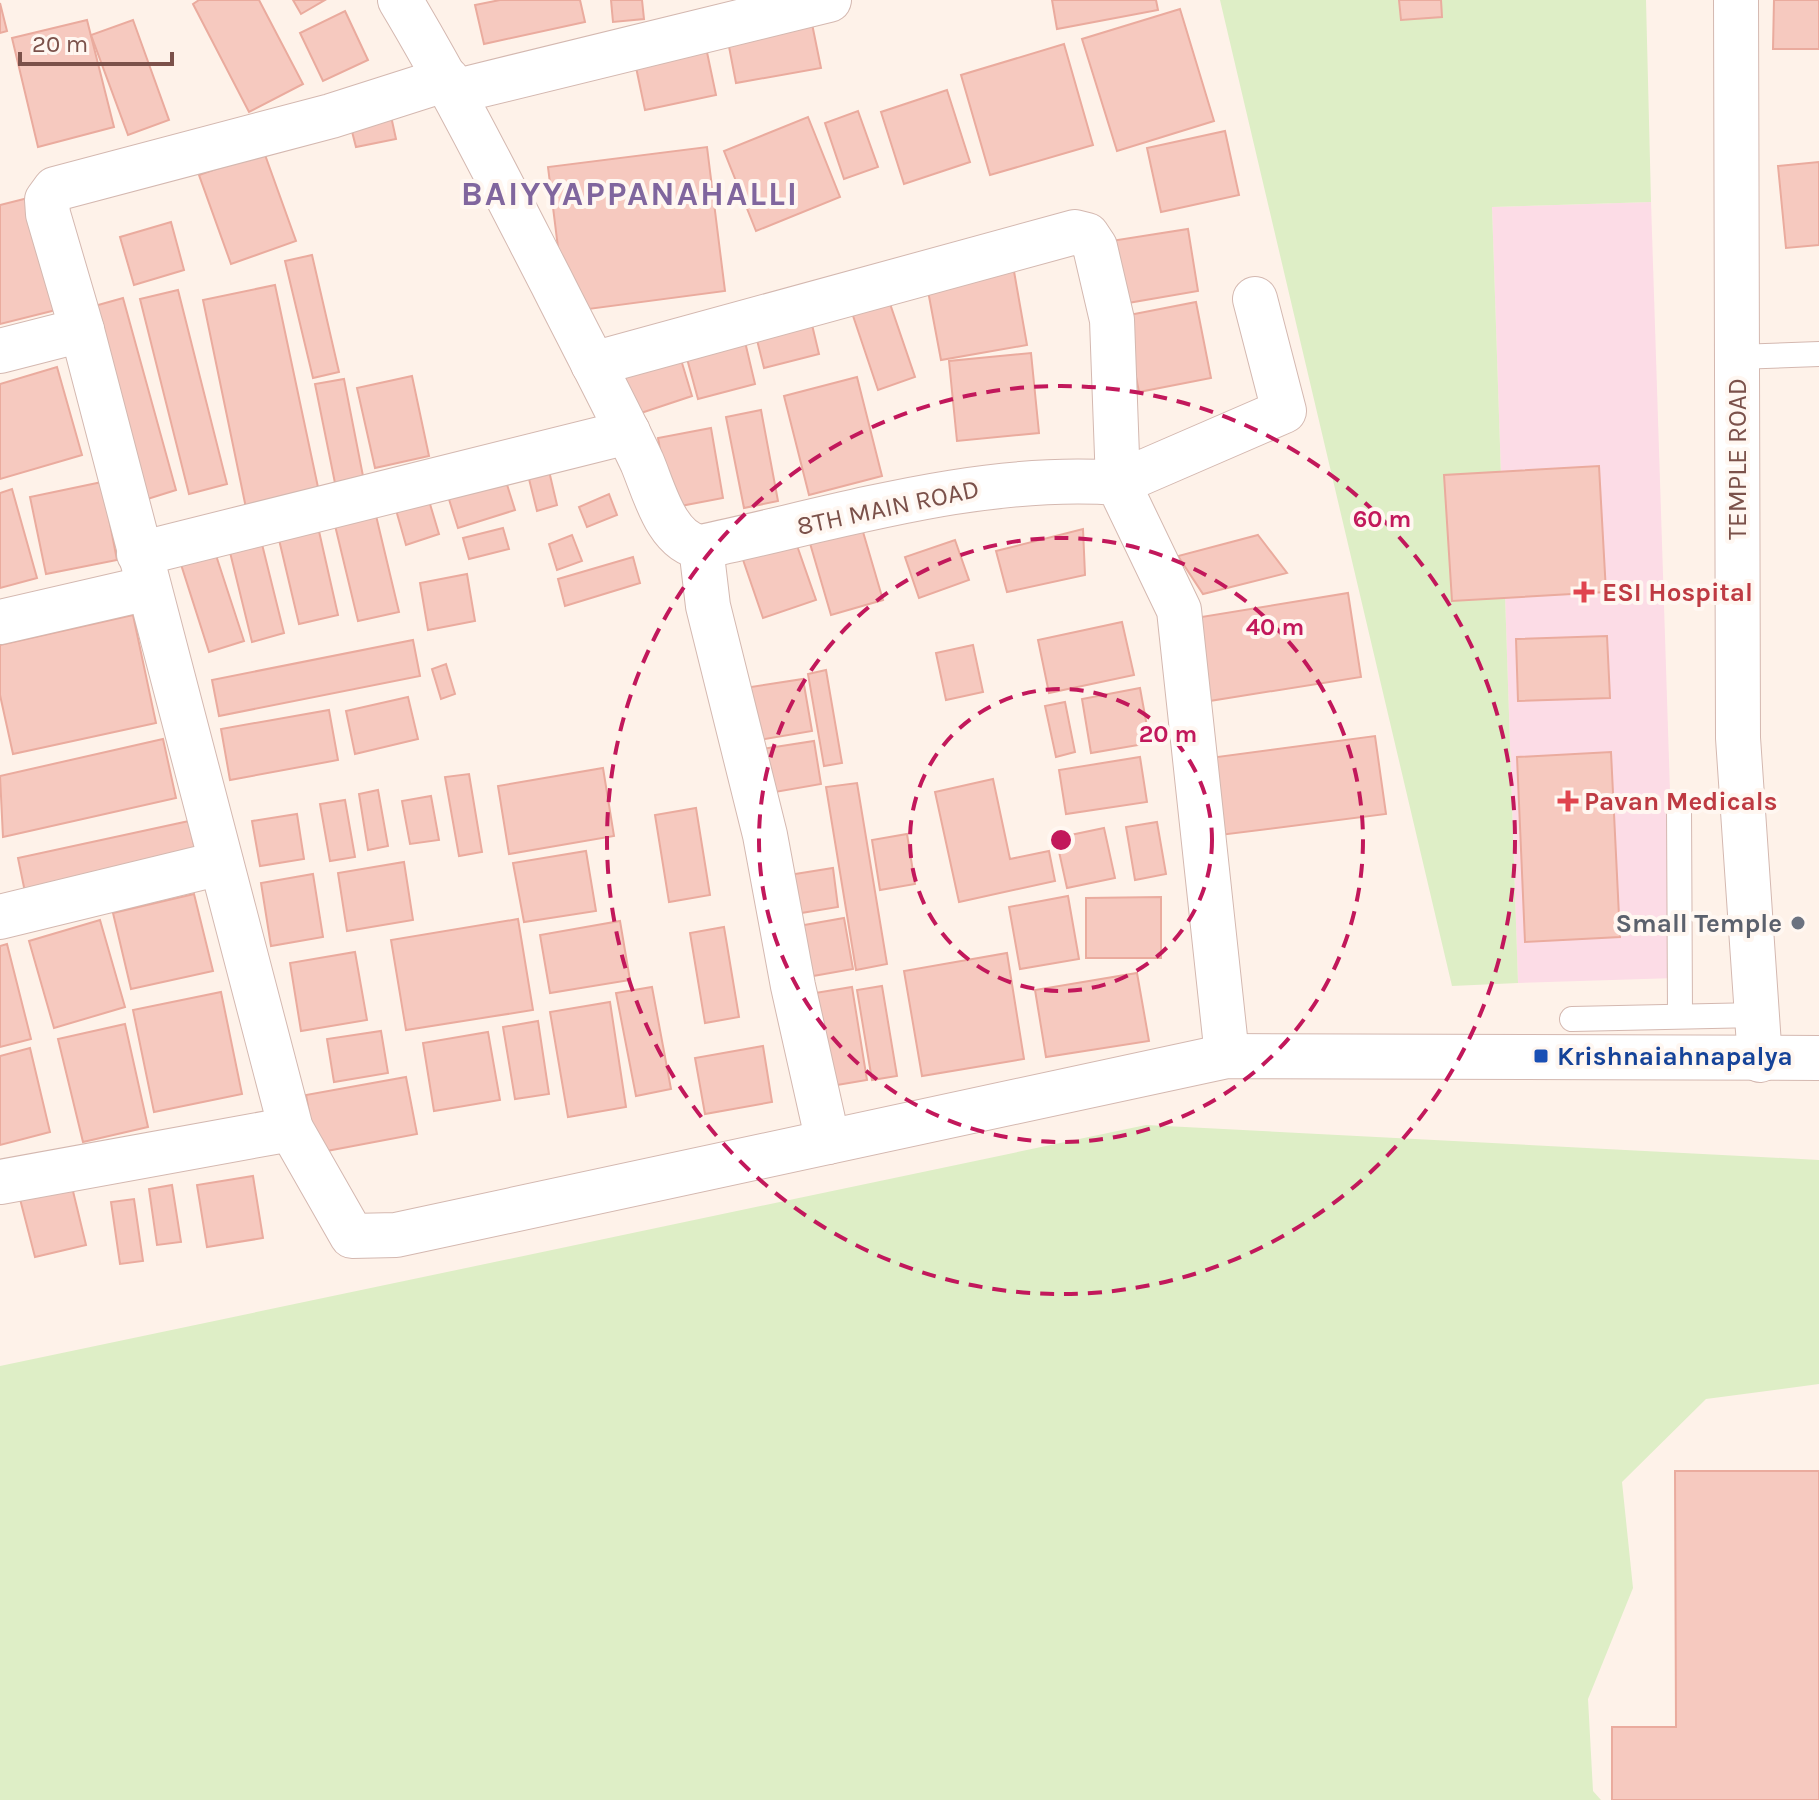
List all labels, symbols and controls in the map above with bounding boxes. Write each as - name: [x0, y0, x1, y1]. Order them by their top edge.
- scale bar: [20, 16, 172, 66]
- text: 20 m: [32, 30, 88, 58]
- district label: BAIYYAPPANAHALLI: [461, 174, 799, 214]
- street label: TEMPLE ROAD: [1722, 378, 1753, 540]
- street label: 8TH MAIN ROAD: [794, 473, 982, 542]
- text: 60 m: [1353, 505, 1411, 533]
- place label: ESI Hospital: [1602, 577, 1753, 608]
- marker: ESI Hospital: [1573, 581, 1595, 603]
- text: 40 m: [1246, 613, 1304, 641]
- text: 20 m: [1139, 720, 1197, 748]
- place label: Pavan Medicals: [1584, 786, 1777, 817]
- marker: Pavan Medicals: [1559, 792, 1577, 810]
- centre of rings: [1047, 826, 1075, 854]
- place label: Small Temple: [1615, 908, 1782, 939]
- marker: Small Temple: [1789, 914, 1807, 932]
- place label: Krishnaiahnapalya: [1557, 1041, 1793, 1072]
- marker: Krishnaiahnapalya: [1532, 1047, 1550, 1065]

